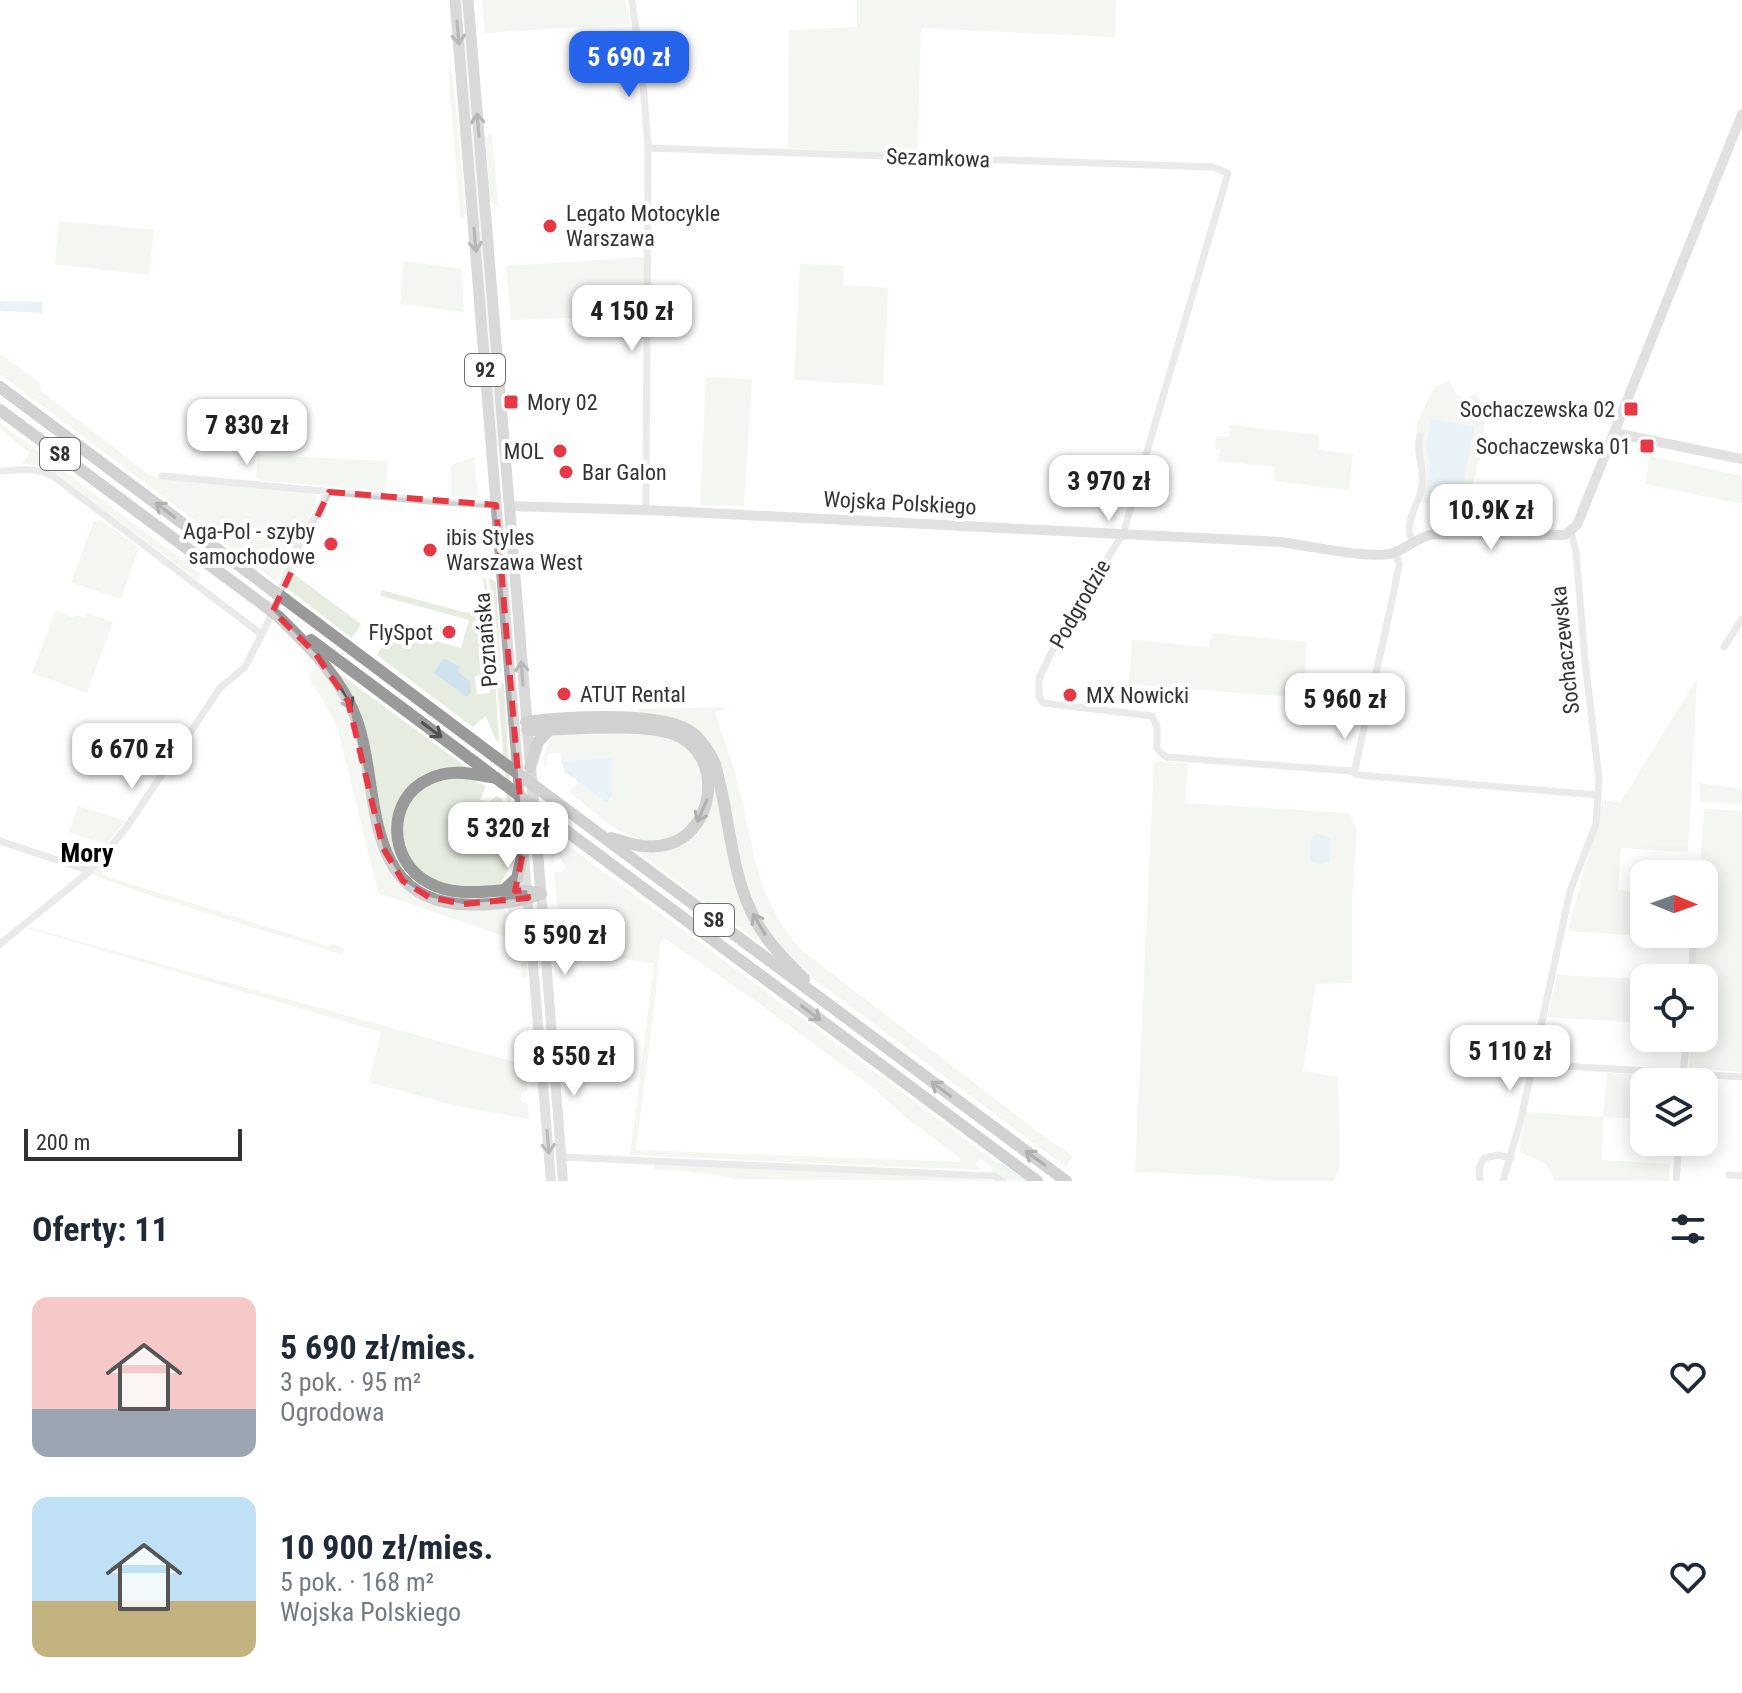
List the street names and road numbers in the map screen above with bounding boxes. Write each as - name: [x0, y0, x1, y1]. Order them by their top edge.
- street label: Sezamkowa: [885, 144, 991, 172]
- road number: 92: [465, 354, 505, 386]
- road number: S8: [40, 438, 80, 470]
- street label: Wojska Polskiego: [823, 487, 977, 519]
- street label: Podgrodzie: [1045, 555, 1115, 653]
- street label: Sochaczewska: [1546, 585, 1584, 715]
- street label: Poznańska: [469, 592, 503, 688]
- road number: S8: [694, 904, 734, 936]

